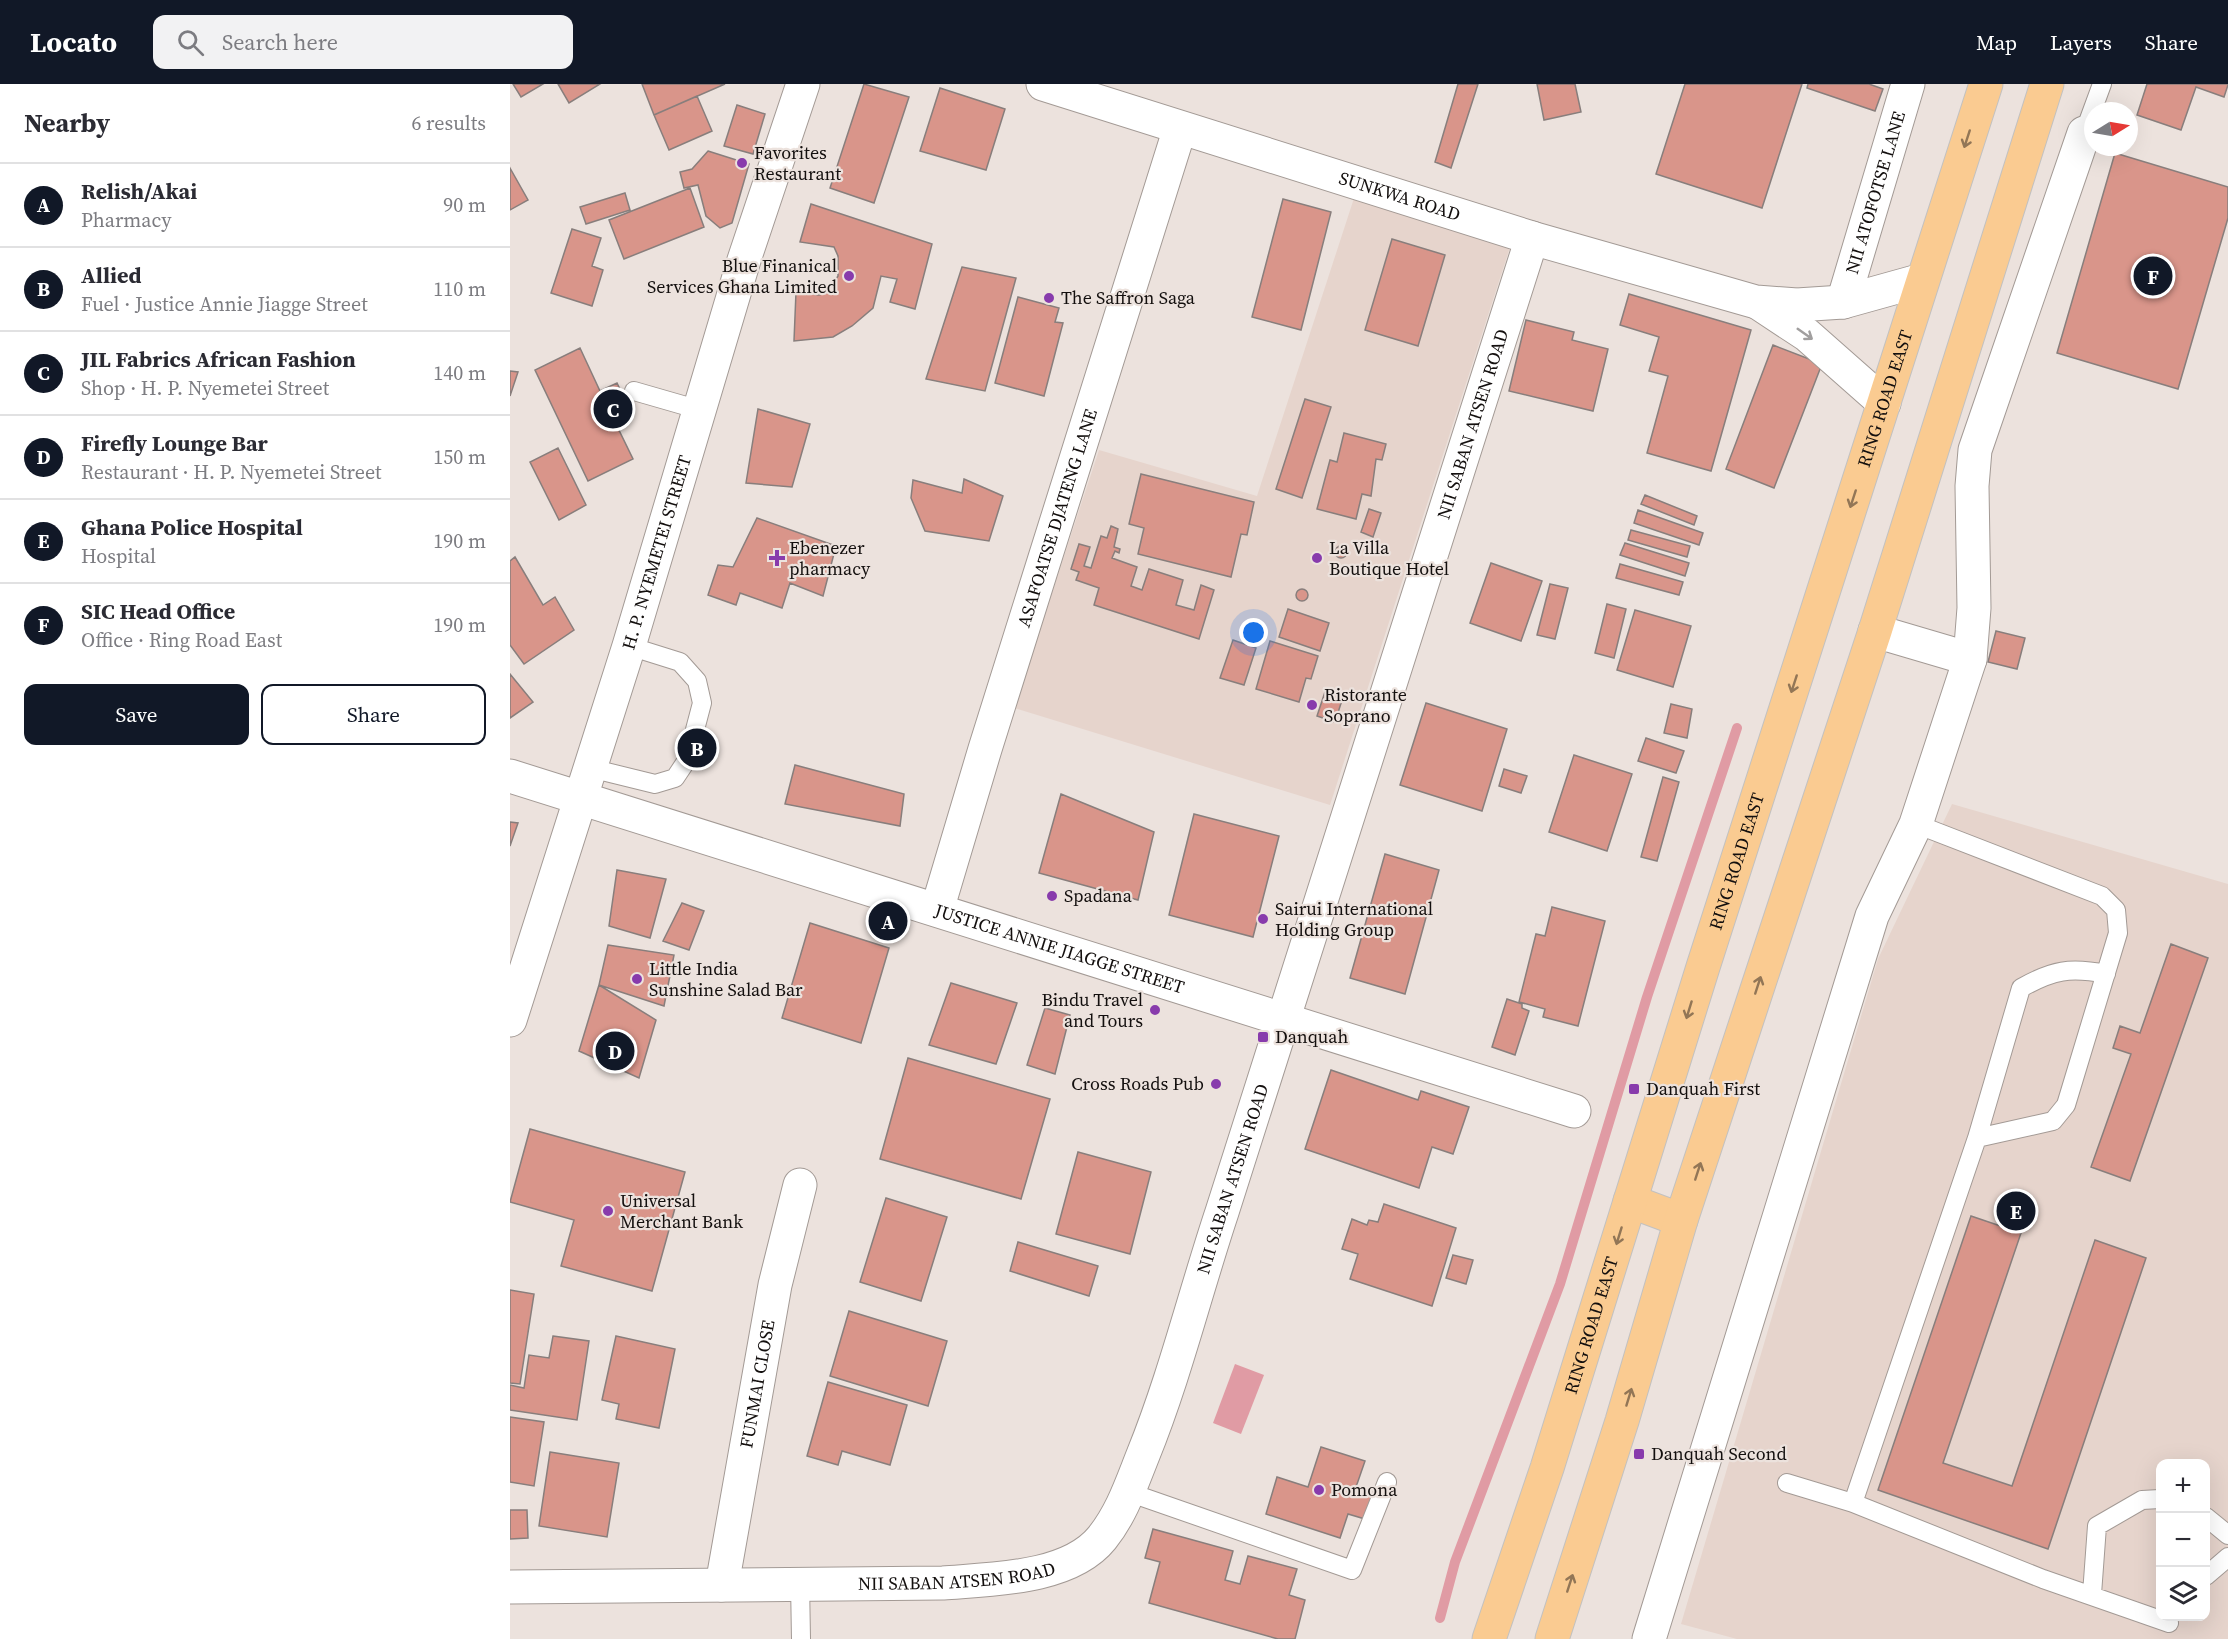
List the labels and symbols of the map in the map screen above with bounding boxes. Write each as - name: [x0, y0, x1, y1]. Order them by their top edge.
- north arrow: [2084, 102, 2138, 156]
- street label: NII ATOFOTSE LANE: [1839, 108, 1911, 277]
- one-way arrow: [1961, 130, 1972, 148]
- place label: Favorites Restaurant: [754, 140, 841, 186]
- marker: Favorites Restaurant: [735, 156, 749, 170]
- street label: SUNKWA ROAD: [1336, 165, 1464, 227]
- place label: Blue Finanical Services Ghana Limited: [647, 253, 837, 299]
- pin: F: [2134, 254, 2172, 298]
- marker: Blue Finanical Services Ghana Limited: [842, 269, 856, 283]
- place label: The Saffron Saga: [1061, 285, 1196, 310]
- marker: The Saffron Saga: [1042, 291, 1056, 305]
- street label: NII SABAN ATSEN ROAD: [1431, 326, 1514, 522]
- street label: RING ROAD EAST: [1851, 327, 1918, 470]
- one-way arrow: [1796, 328, 1813, 340]
- pin: C: [594, 386, 632, 432]
- street label: ASAFOATSE DJATENG LANE: [1011, 405, 1103, 630]
- street label: H. P. NYEMETEI STREET: [616, 452, 697, 653]
- one-way arrow: [1847, 489, 1858, 508]
- place label: Ebenezer pharmacy: [789, 535, 871, 581]
- place label: La Villa Boutique Hotel: [1329, 535, 1449, 581]
- marker: Ebenezer pharmacy: [770, 551, 784, 565]
- marker: La Villa Boutique Hotel: [1310, 551, 1324, 565]
- your location: [1239, 618, 1268, 647]
- one-way arrow: [1787, 674, 1798, 693]
- place label: Ristorante Soprano: [1324, 682, 1407, 728]
- marker: Ristorante Soprano: [1305, 698, 1319, 712]
- pin: B: [678, 726, 717, 770]
- street label: RING ROAD EAST: [1703, 790, 1770, 933]
- place label: Spadana: [1064, 883, 1133, 908]
- marker: Spadana: [1045, 889, 1059, 903]
- place label: Sairui International Holding Group: [1275, 896, 1433, 942]
- street label: JUSTICE ANNIE JIAGGE STREET: [931, 897, 1188, 1000]
- pin: A: [868, 898, 908, 944]
- marker: Sairui International Holding Group: [1256, 912, 1270, 926]
- place label: Little India Sunshine Salad Bar: [649, 956, 803, 1002]
- marker: Little India Sunshine Salad Bar: [630, 972, 644, 986]
- one-way arrow: [1754, 976, 1765, 995]
- place label: Bindu Travel and Tours: [1041, 987, 1143, 1033]
- one-way arrow: [1683, 1000, 1694, 1019]
- marker: Bindu Travel and Tours: [1148, 1003, 1162, 1017]
- place label: Danquah: [1275, 1024, 1348, 1049]
- pin: D: [596, 1028, 634, 1074]
- marker: Danquah: [1256, 1030, 1270, 1044]
- place label: Cross Roads Pub: [1071, 1071, 1204, 1096]
- place label: Danquah First: [1646, 1076, 1760, 1101]
- marker: Cross Roads Pub: [1209, 1077, 1223, 1091]
- street label: NII SABAN ATSEN ROAD: [1190, 1081, 1274, 1277]
- marker: Danquah First: [1627, 1082, 1641, 1096]
- one-way arrow: [1693, 1162, 1704, 1181]
- place label: Universal Merchant Bank: [620, 1188, 743, 1234]
- pin: E: [1996, 1188, 2036, 1234]
- marker: Universal Merchant Bank: [601, 1204, 615, 1218]
- one-way arrow: [1613, 1226, 1624, 1245]
- street label: RING ROAD EAST: [1558, 1253, 1624, 1397]
- street label: FUNMAI CLOSE: [733, 1318, 781, 1450]
- one-way arrow: [1624, 1388, 1635, 1407]
- place label: Danquah Second: [1651, 1441, 1787, 1466]
- marker: Danquah Second: [1632, 1447, 1646, 1461]
- place label: Pomona: [1331, 1477, 1398, 1502]
- marker: Pomona: [1312, 1483, 1326, 1497]
- street label: NII SABAN ATSEN ROAD: [858, 1555, 1058, 1596]
- one-way arrow: [1565, 1574, 1576, 1593]

